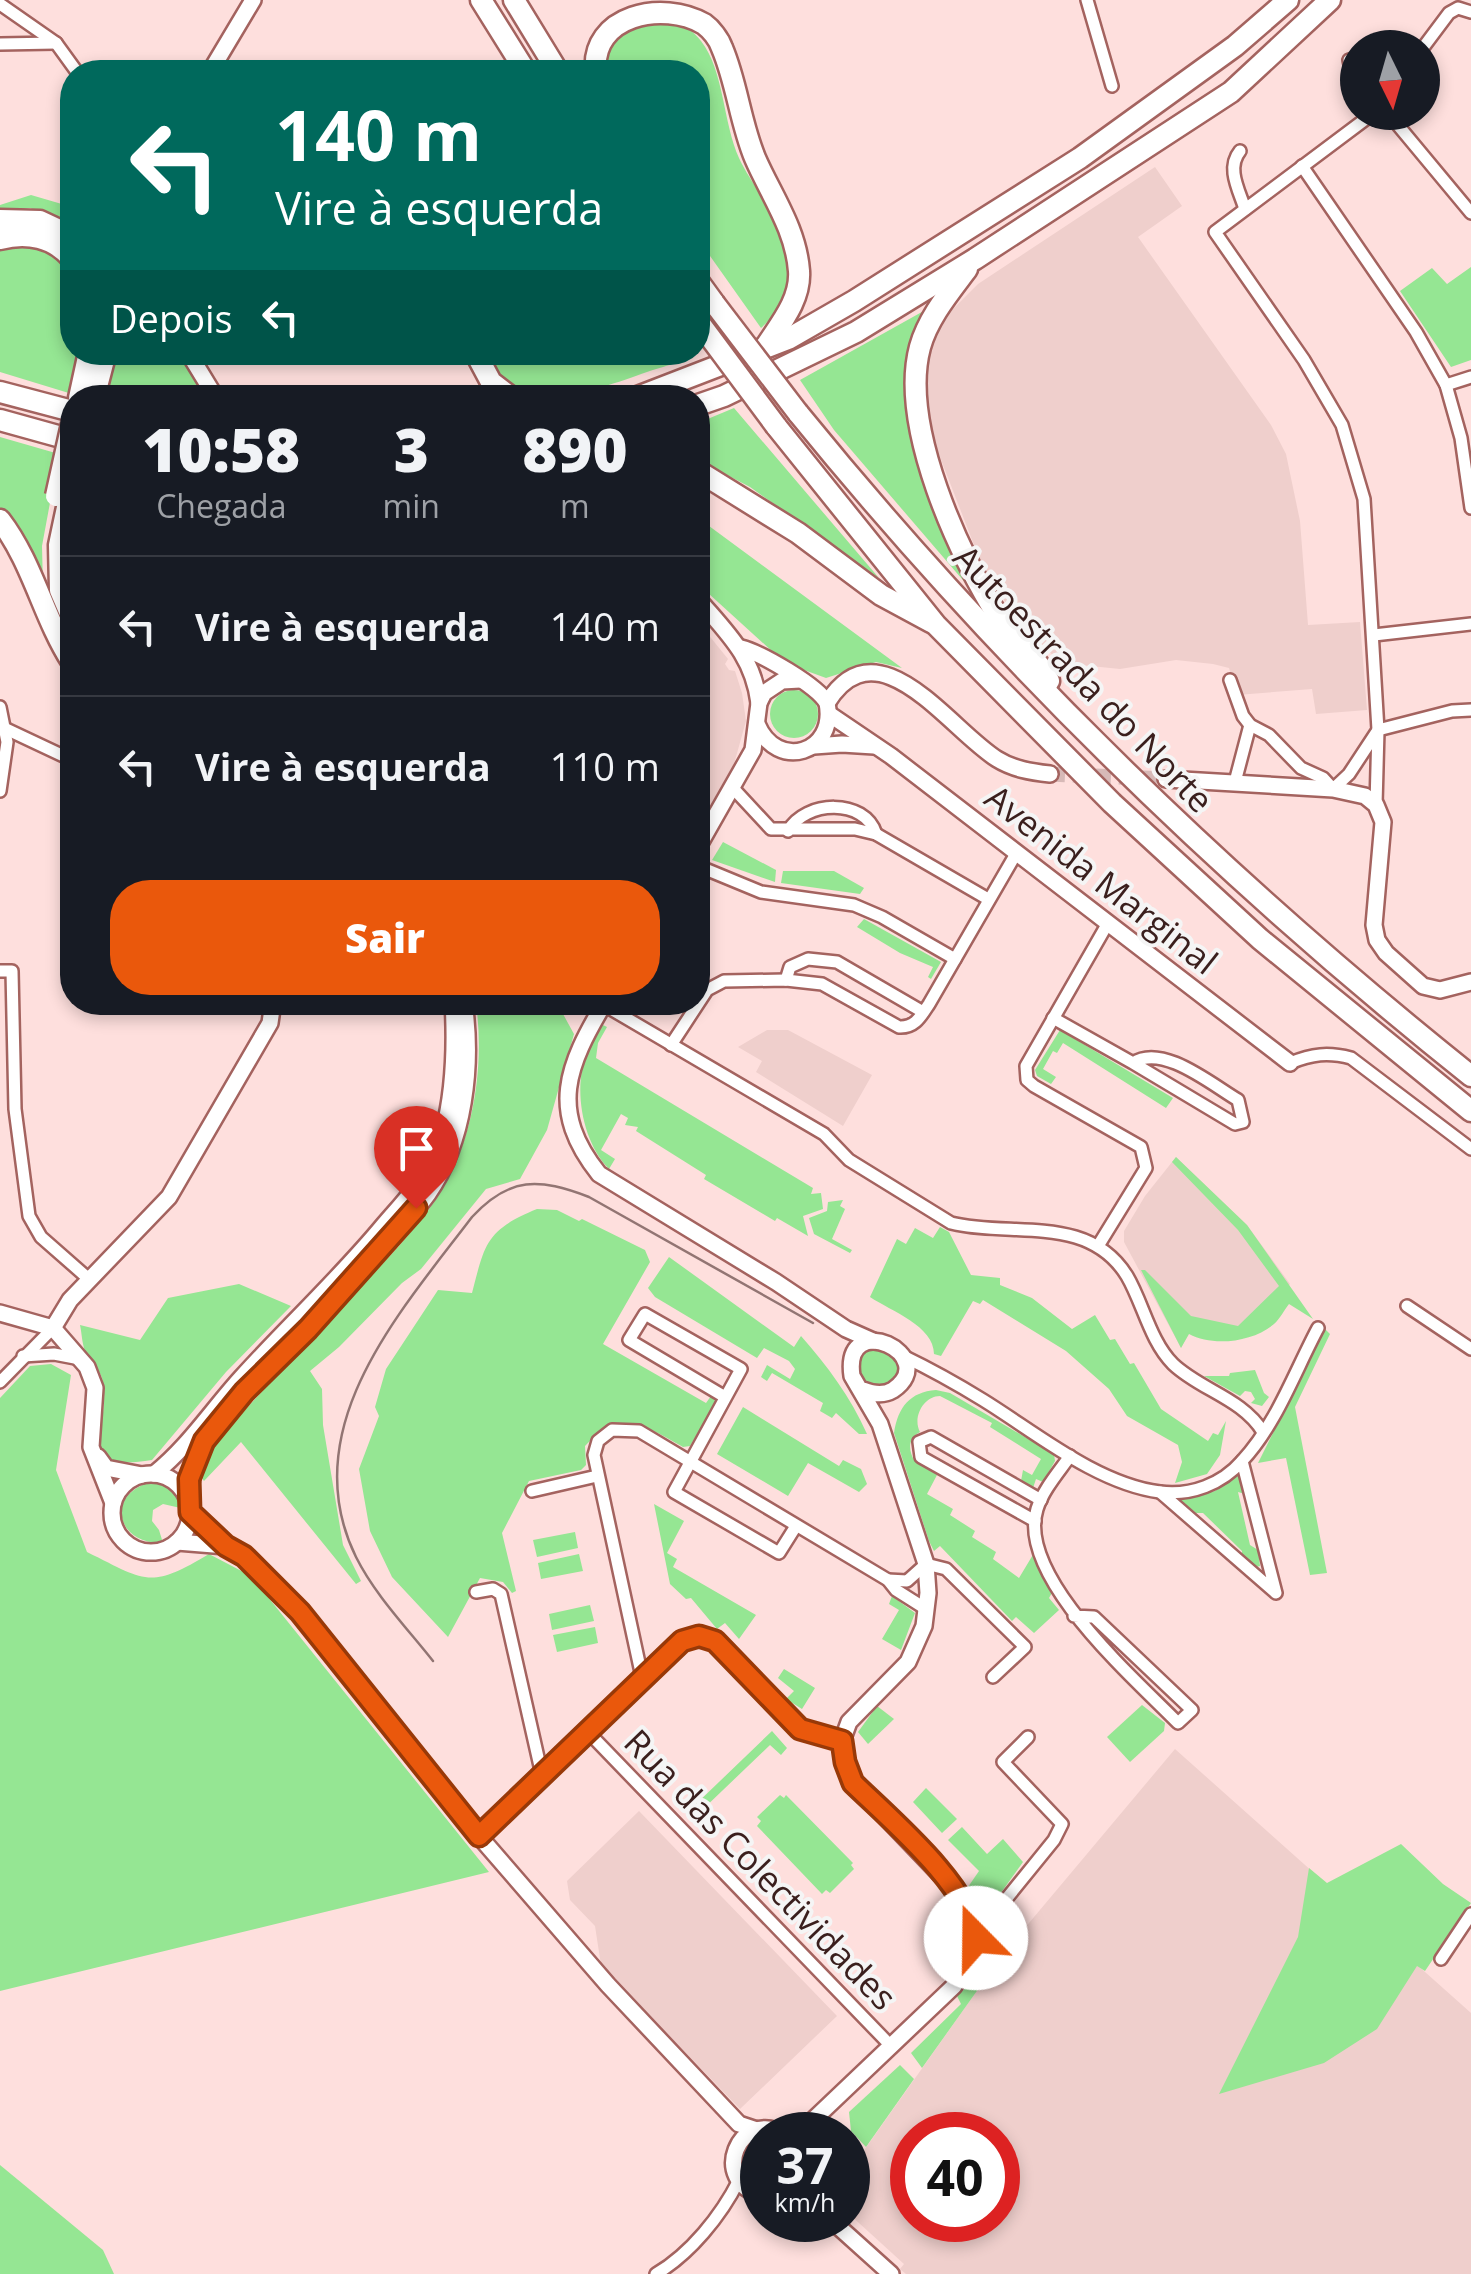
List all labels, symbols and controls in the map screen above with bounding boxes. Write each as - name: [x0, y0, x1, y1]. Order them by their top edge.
- north arrow: [1340, 30, 1440, 130]
- map controls: [1340, 30, 1440, 130]
- text: 140 m: [275, 86, 482, 182]
- icon: left: [110, 100, 240, 230]
- text: Vire à esquerda: [275, 177, 603, 238]
- icon: left: [253, 290, 308, 345]
- text: Depois: [110, 292, 233, 344]
- text: 10:58: [142, 408, 300, 490]
- text: 3: [394, 408, 429, 490]
- text: 890: [522, 408, 628, 490]
- text: Chegada: [156, 484, 286, 527]
- text: min: [383, 484, 440, 527]
- text: m: [560, 484, 590, 527]
- street label: Autoestrada do Norte: [944, 534, 1224, 822]
- icon: left: [110, 599, 165, 654]
- text: Vire à esquerda: [195, 600, 491, 652]
- text: 140 m: [550, 600, 660, 652]
- icon: left: [110, 739, 165, 794]
- text: Vire à esquerda: [195, 740, 491, 792]
- text: 110 m: [550, 740, 660, 792]
- street label: Avenida Marginal: [976, 773, 1228, 984]
- button: Sair: [110, 880, 660, 995]
- pin: [374, 1106, 459, 1209]
- icon: arrive: [389, 1121, 444, 1176]
- street label: Rua das Colectividades: [615, 1719, 907, 2019]
- position arrow: [924, 1886, 1028, 1990]
- speed limit sign: 40: [890, 2112, 1020, 2242]
- text: 37: [776, 2131, 834, 2199]
- text: km/h: [775, 2185, 835, 2219]

